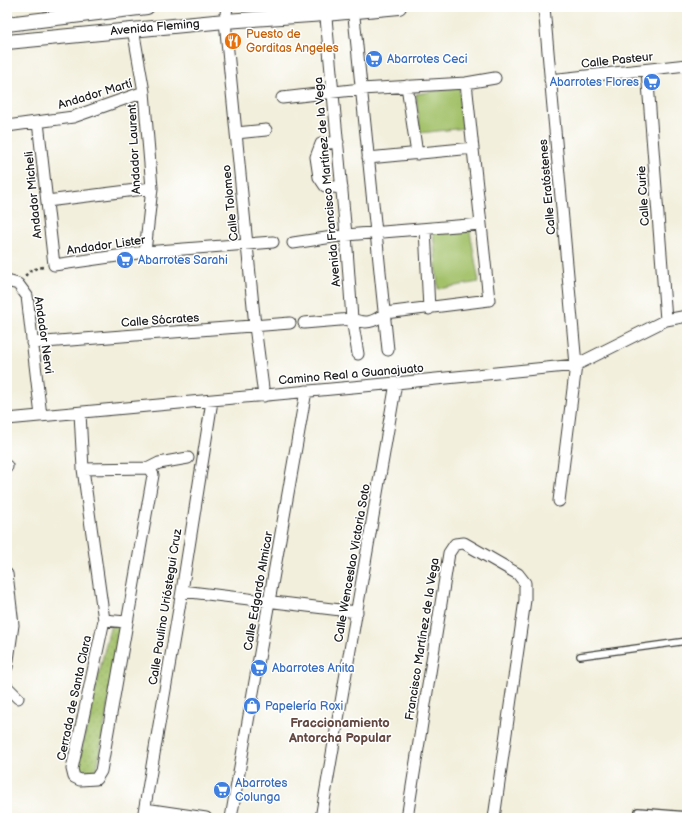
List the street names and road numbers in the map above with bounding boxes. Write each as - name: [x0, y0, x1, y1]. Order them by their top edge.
- street label: Avenida Fleming: [110, 16, 200, 39]
- street label: Calle Pasteur: [580, 49, 654, 72]
- street label: Andador Martí: [56, 76, 134, 113]
- street label: Avenida Francisco Martínez de la Vega: [311, 76, 344, 287]
- street label: Andador Laurent: [125, 103, 144, 195]
- street label: Calle Eratóstenes: [536, 138, 559, 235]
- street label: Andador Micheli: [21, 150, 46, 239]
- street label: Calle Tolomeo: [219, 164, 242, 242]
- street label: Calle Curie: [634, 165, 653, 227]
- street label: Andador Lister: [66, 232, 147, 258]
- street label: Andador Nervi: [31, 295, 56, 375]
- street label: Calle Sócrates: [120, 310, 200, 331]
- street label: Camino Real a Guanajuato: [278, 361, 424, 388]
- street label: Calle Wenceslao Victoria Soto: [331, 482, 374, 644]
- street label: Calle Paulino Urióstegui Cruz: [146, 528, 185, 686]
- street label: Calle Edgardo Almicar: [241, 530, 276, 652]
- street label: Francisco Martínez de la Vega: [402, 557, 443, 721]
- street label: Cerrada de Santa Clara: [54, 634, 95, 762]

